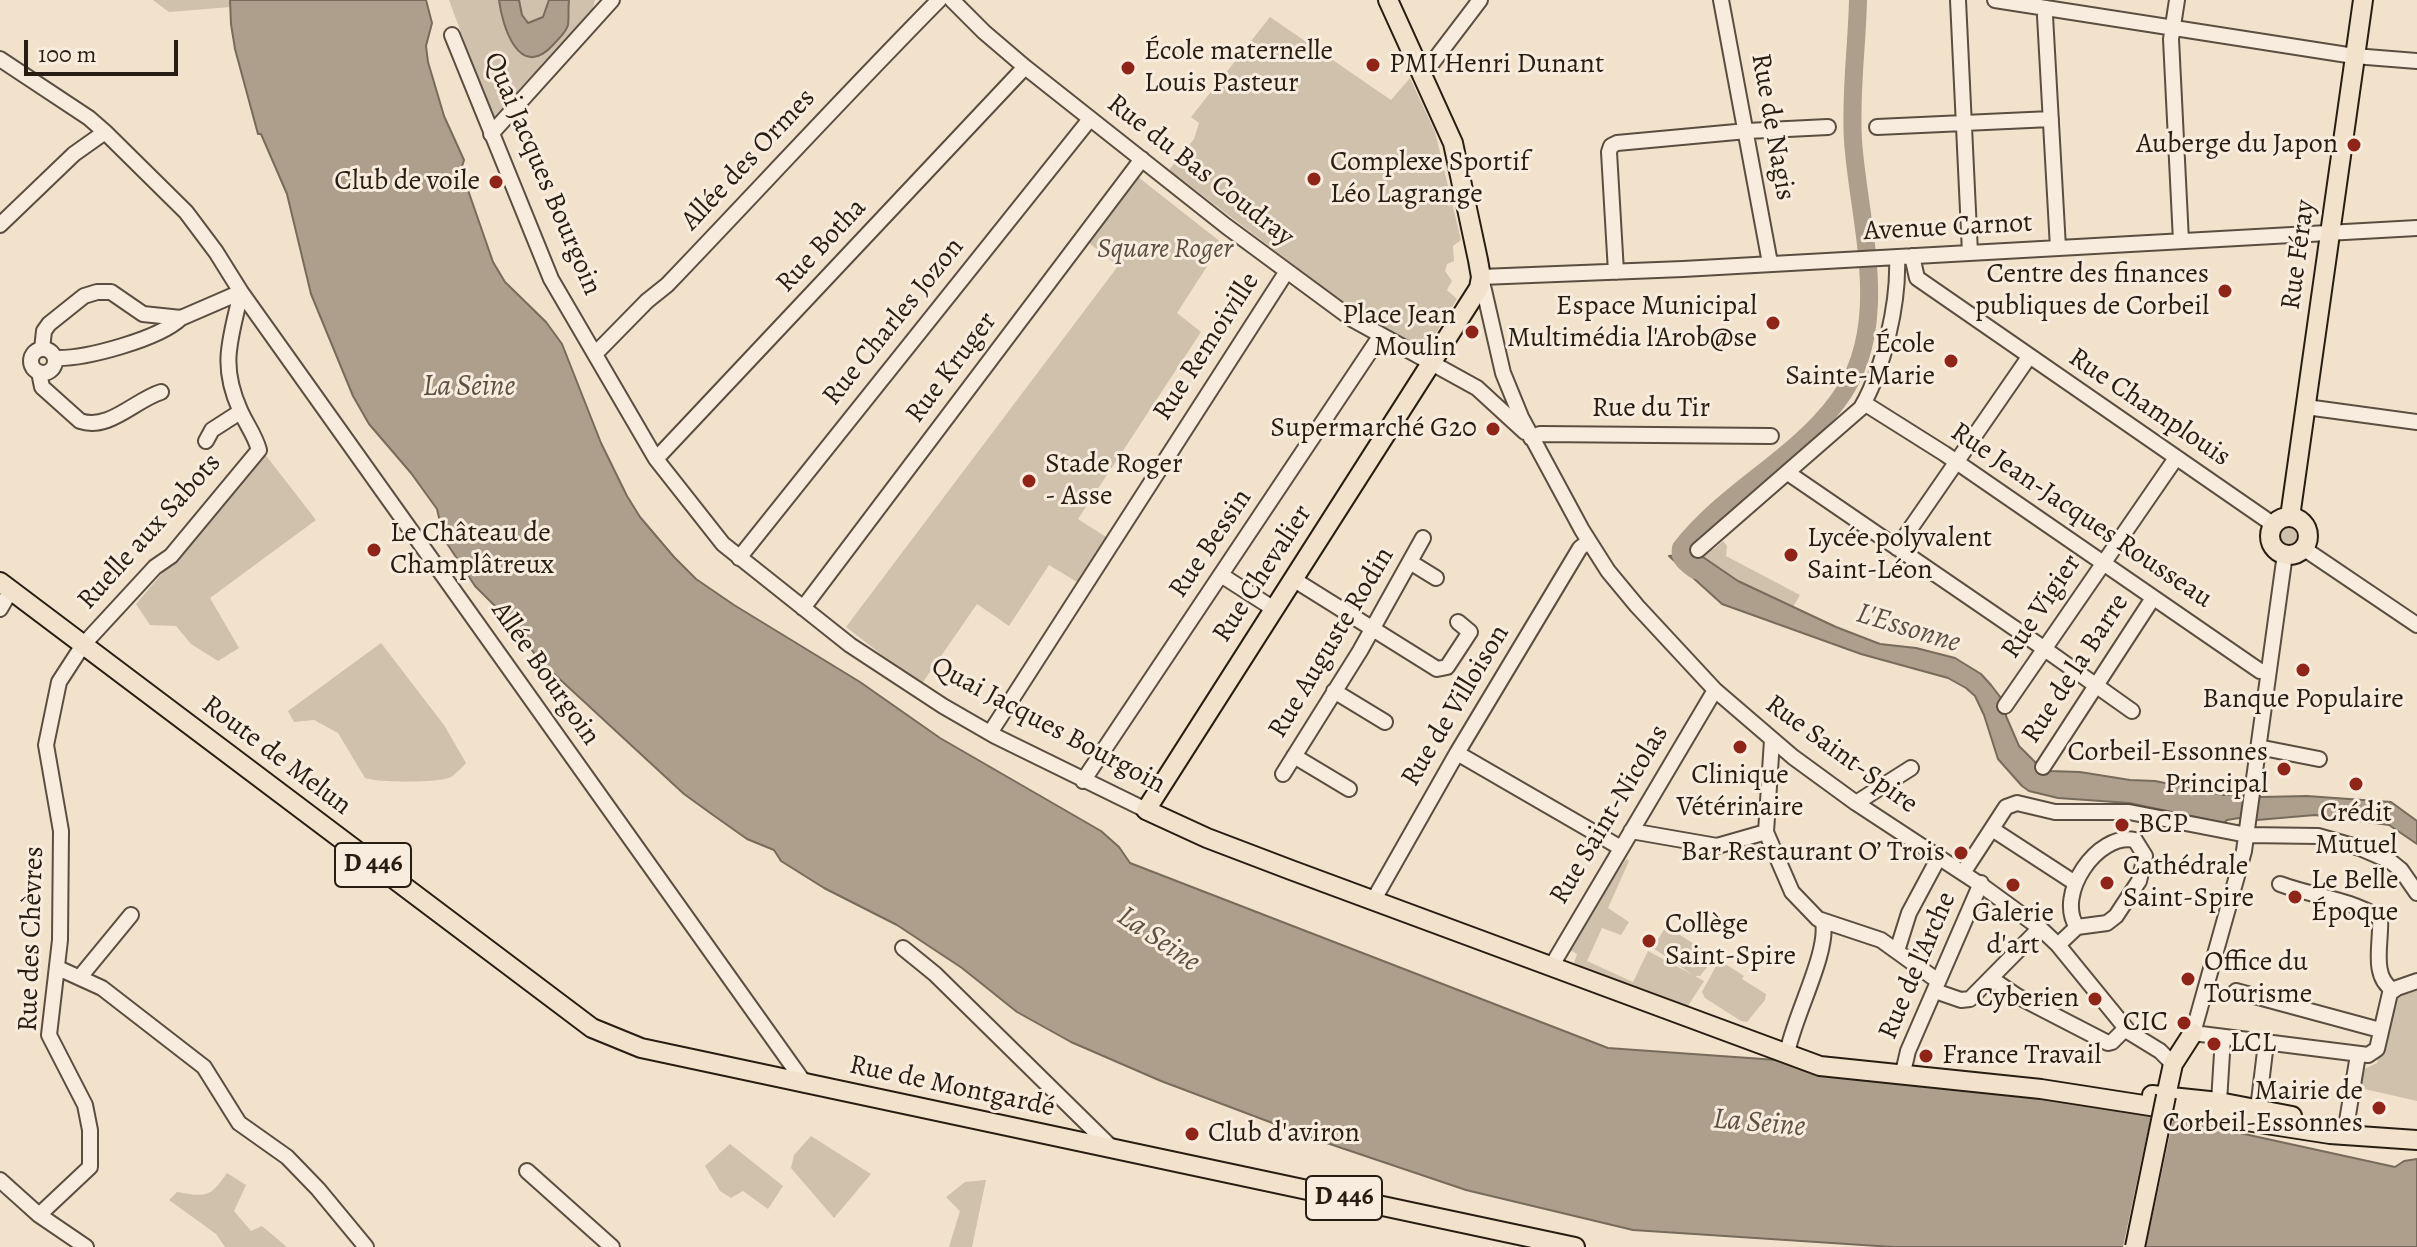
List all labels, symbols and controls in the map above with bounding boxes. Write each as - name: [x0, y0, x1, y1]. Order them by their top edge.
- scale bar: [28, 24, 182, 74]
- place label: École maternelle Louis Pasteur: [1144, 35, 1333, 101]
- text: 100 m: [38, 38, 97, 70]
- street label: Quai Jacques Bourgoin: [476, 48, 608, 300]
- place label: PMI Henri Dunant: [1389, 48, 1604, 82]
- street label: Rue de Nagis: [1743, 51, 1801, 203]
- marker: PMI Henri Dunant: [1364, 56, 1382, 74]
- marker: École maternelle Louis Pasteur: [1119, 59, 1137, 77]
- street label: Allée des Ormes: [675, 82, 823, 238]
- street label: Rue du Bas Coudray: [1100, 87, 1300, 255]
- place label: Auberge du Japon: [2136, 128, 2338, 162]
- marker: Auberge du Japon: [2345, 136, 2363, 154]
- place label: Complexe Sportif Léo Lagrange: [1330, 146, 1529, 212]
- place label: Club de voile: [334, 165, 480, 199]
- marker: Complexe Sportif Léo Lagrange: [1305, 170, 1323, 188]
- marker: Club de voile: [487, 173, 505, 191]
- street label: Rue Botha: [770, 192, 874, 300]
- street label: Rue Féray: [2275, 198, 2323, 312]
- street label: Avenue Carnot: [1863, 207, 2033, 249]
- street label: Rue Charles Jozon: [816, 231, 972, 413]
- park label: Square Roger: [1097, 233, 1233, 267]
- place label: Centre des finances publiques de Corbeil: [1975, 258, 2209, 324]
- street label: Rue Remoiville: [1147, 267, 1267, 427]
- marker: Centre des finances publiques de Corbeil: [2216, 282, 2234, 300]
- place label: Espace Municipal Multimédia l'Arob@se: [1507, 290, 1757, 356]
- place label: Place Jean Moulin: [1342, 299, 1456, 365]
- street label: Rue Kruger: [899, 306, 1005, 430]
- marker: Espace Municipal Multimédia l'Arob@se: [1764, 314, 1782, 332]
- marker: Place Jean Moulin: [1463, 323, 1481, 341]
- place label: École Sainte-Marie: [1785, 328, 1935, 394]
- street label: Rue Champlouis: [2062, 341, 2236, 475]
- marker: École Sainte-Marie: [1942, 352, 1960, 370]
- water label: La Seine: [423, 370, 515, 406]
- street label: Rue du Tir: [1592, 392, 1710, 426]
- place label: Supermarché G20: [1270, 412, 1477, 446]
- street label: Rue Jean-Jacques Rousseau: [1944, 416, 2218, 616]
- marker: Supermarché G20: [1484, 420, 1502, 438]
- street label: Ruelle aux Sabots: [71, 447, 229, 617]
- place label: Stade Roger - Asse: [1045, 448, 1183, 514]
- marker: Stade Roger - Asse: [1020, 472, 1038, 490]
- street label: Rue Bessin: [1162, 483, 1260, 605]
- street label: Rue Chevalier: [1206, 499, 1320, 649]
- place label: Le Château de Champlâtreux: [390, 517, 554, 583]
- place label: Lycée polyvalent Saint-Léon: [1807, 522, 1992, 588]
- marker: Le Château de Champlâtreux: [365, 541, 383, 559]
- street label: Rue Auguste Rodin: [1262, 541, 1402, 745]
- marker: Lycée polyvalent Saint-Léon: [1782, 546, 1800, 564]
- street label: Rue Vigier: [1995, 548, 2089, 666]
- street label: Rue de la Barre: [2015, 588, 2137, 750]
- street label: Allée Bourgoin: [483, 596, 607, 752]
- water label: L'Essonne: [1852, 596, 1964, 662]
- street label: Rue de Villoison: [1395, 619, 1517, 793]
- street label: Quai Jacques Bourgoin: [925, 650, 1171, 802]
- marker: Banque Populaire: [2294, 661, 2312, 679]
- place label: Banque Populaire: [2202, 683, 2404, 717]
- street label: Rue Saint-Spire: [1758, 688, 1924, 822]
- street label: Route de Melun: [194, 689, 358, 823]
- street label: Rue Saint-Nicolas: [1543, 719, 1677, 911]
- place label: Corbeil-Essonnes Principal: [2068, 736, 2268, 802]
- marker: Clinique Vétérinaire: [1731, 738, 1749, 756]
- place label: Clinique Vétérinaire: [1676, 759, 1804, 825]
- marker: Corbeil-Essonnes Principal: [2275, 760, 2293, 778]
- marker: Crédit Mutuel: [2347, 775, 2365, 793]
- place label: Crédit Mutuel: [2315, 797, 2397, 863]
- place label: BCP: [2138, 808, 2188, 842]
- marker: BCP: [2113, 816, 2131, 834]
- place label: Bar Restaurant O’ Trois: [1681, 836, 1945, 870]
- road number: D 446: [335, 843, 411, 887]
- marker: Bar Restaurant O’ Trois: [1952, 844, 1970, 862]
- street label: Rue des Chèvres: [12, 846, 52, 1032]
- place label: Cathédrale Saint-Spire: [2123, 850, 2254, 916]
- place label: Le Belle Époque: [2311, 864, 2398, 930]
- marker: Cathédrale Saint-Spire: [2098, 874, 2116, 892]
- marker: Galerie d'art: [2004, 876, 2022, 894]
- street label: Rue de l'Arche: [1872, 887, 1964, 1045]
- marker: Le Belle Époque: [2286, 888, 2304, 906]
- place label: Galerie d'art: [1972, 897, 2054, 963]
- water label: La Seine: [1110, 899, 1206, 981]
- place label: Collège Saint-Spire: [1665, 908, 1796, 974]
- marker: Collège Saint-Spire: [1640, 932, 1658, 950]
- place label: Office du Tourisme: [2204, 946, 2312, 1012]
- marker: Office du Tourisme: [2179, 970, 2197, 988]
- place label: Cyberien: [1976, 982, 2079, 1016]
- marker: Cyberien: [2086, 990, 2104, 1008]
- place label: CIC: [2123, 1006, 2168, 1040]
- marker: CIC: [2175, 1014, 2193, 1032]
- place label: LCL: [2230, 1027, 2276, 1061]
- marker: LCL: [2205, 1035, 2223, 1053]
- place label: France Travail: [1942, 1039, 2101, 1073]
- marker: France Travail: [1917, 1047, 1935, 1065]
- street label: Rue de Montgardé: [846, 1049, 1058, 1125]
- place label: Mairie de Corbeil-Essonnes: [2163, 1075, 2363, 1141]
- marker: Mairie de Corbeil-Essonnes: [2370, 1099, 2388, 1117]
- water label: La Seine: [1711, 1102, 1807, 1146]
- place label: Club d'aviron: [1208, 1117, 1360, 1151]
- marker: Club d'aviron: [1183, 1125, 1201, 1143]
- road number: D 446: [1306, 1176, 1382, 1220]

